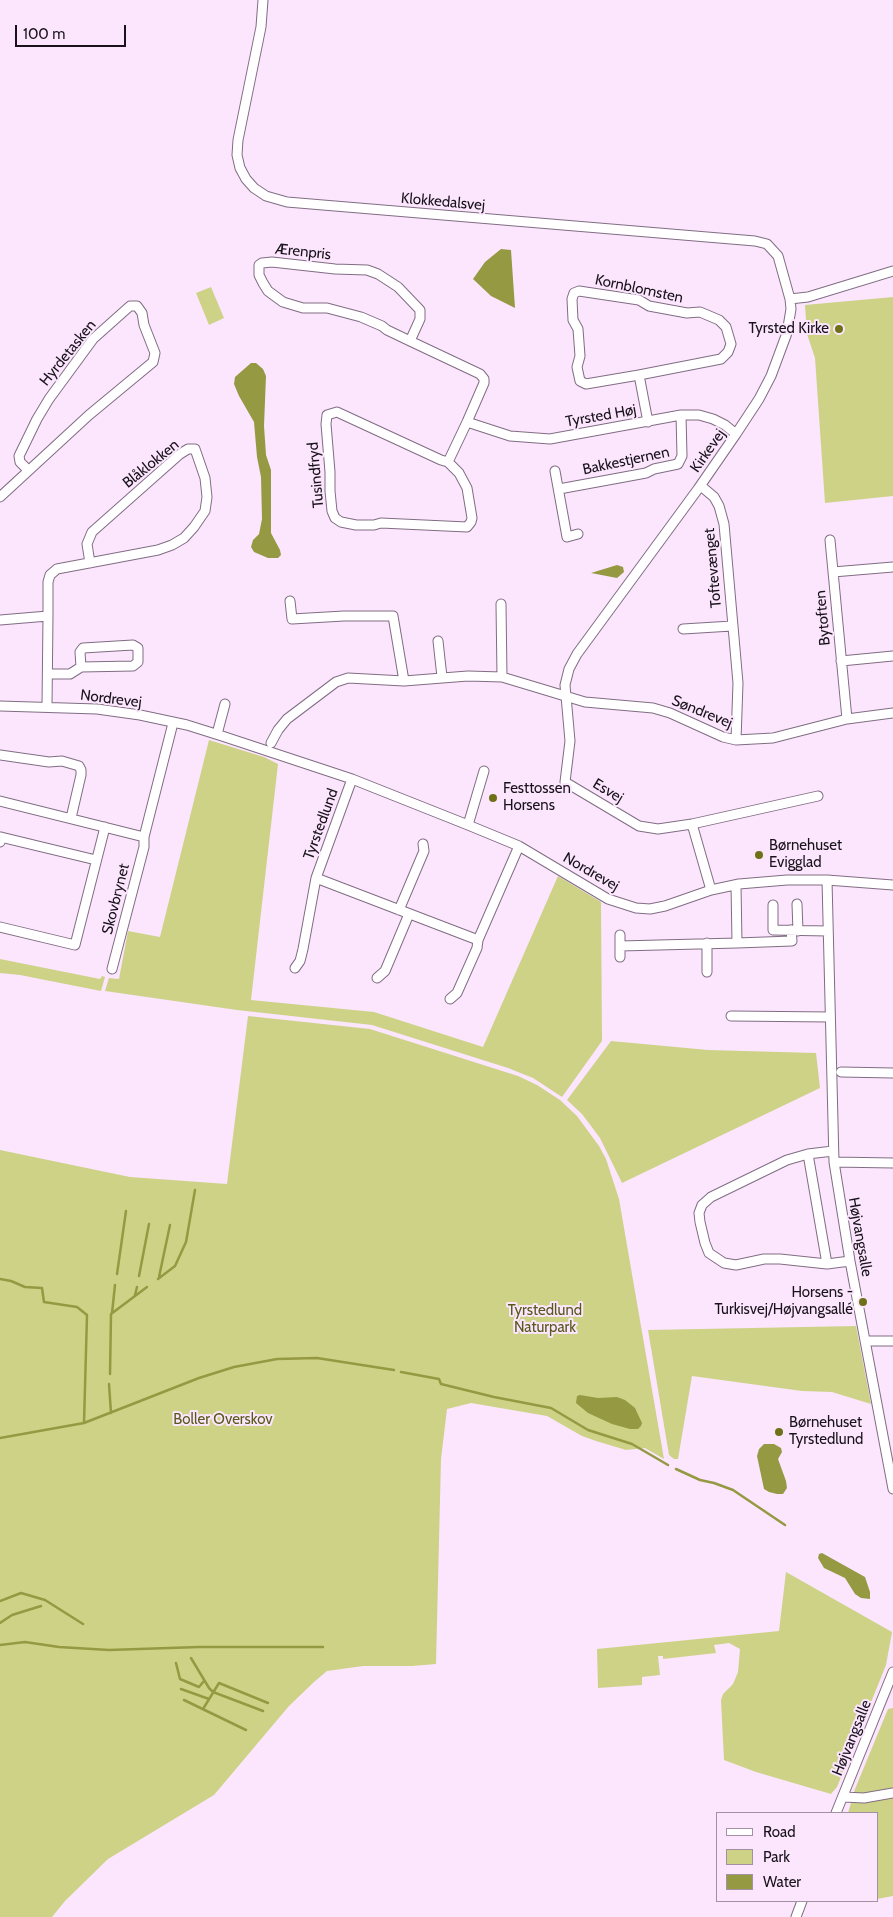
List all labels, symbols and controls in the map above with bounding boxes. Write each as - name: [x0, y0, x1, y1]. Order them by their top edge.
- scale bar: [18, 15, 129, 47]
- text: 100 m: [23, 25, 65, 43]
- street label: Klokkedalsvej: [400, 189, 486, 215]
- street label: Ærenpris: [274, 240, 332, 264]
- street label: Kornblomsten: [593, 271, 685, 307]
- street label: Hyrdetasken: [36, 316, 100, 390]
- place label: Tyrsted Kirke: [749, 320, 829, 338]
- marker: Tyrsted Kirke: [833, 323, 845, 335]
- street label: Tyrsted Høj: [564, 401, 638, 431]
- street label: Kirkevej: [687, 426, 729, 476]
- street label: Blåklokken: [119, 436, 183, 492]
- street label: Tusindfryd: [304, 441, 328, 509]
- street label: Bakkestjernen: [581, 443, 671, 479]
- street label: Toftevænget: [701, 527, 725, 609]
- street label: Bytoften: [812, 590, 834, 646]
- street label: Nordrevej: [79, 686, 143, 712]
- street label: Søndrevej: [669, 692, 735, 732]
- street label: Esvej: [589, 775, 627, 807]
- place label: Festtossen Horsens: [503, 780, 571, 815]
- street label: Tyrstedlund: [300, 786, 342, 862]
- marker: Festtossen Horsens: [487, 792, 499, 804]
- place label: Børnehuset Evigglad: [769, 837, 842, 872]
- street label: Nordrevej: [560, 849, 622, 895]
- marker: Børnehuset Evigglad: [753, 849, 765, 861]
- street label: Skovbrynet: [99, 862, 133, 936]
- street label: Højvangsalle: [844, 1196, 876, 1278]
- place label: Horsens - Turkisvej/Højvangsallé: [714, 1284, 853, 1319]
- marker: Horsens - Turkisvej/Højvangsallé: [857, 1296, 869, 1308]
- park label: Tyrstedlund Naturpark: [508, 1302, 582, 1337]
- park label: Boller Overskov: [173, 1411, 273, 1429]
- place label: Børnehuset Tyrstedlund: [789, 1414, 863, 1449]
- marker: Børnehuset Tyrstedlund: [773, 1426, 785, 1438]
- street label: Højvangsalle: [829, 1697, 875, 1779]
- legend: [716, 1812, 878, 1902]
- text: Road: [763, 1823, 796, 1841]
- text: Park: [763, 1848, 790, 1866]
- text: Water: [763, 1873, 801, 1891]

